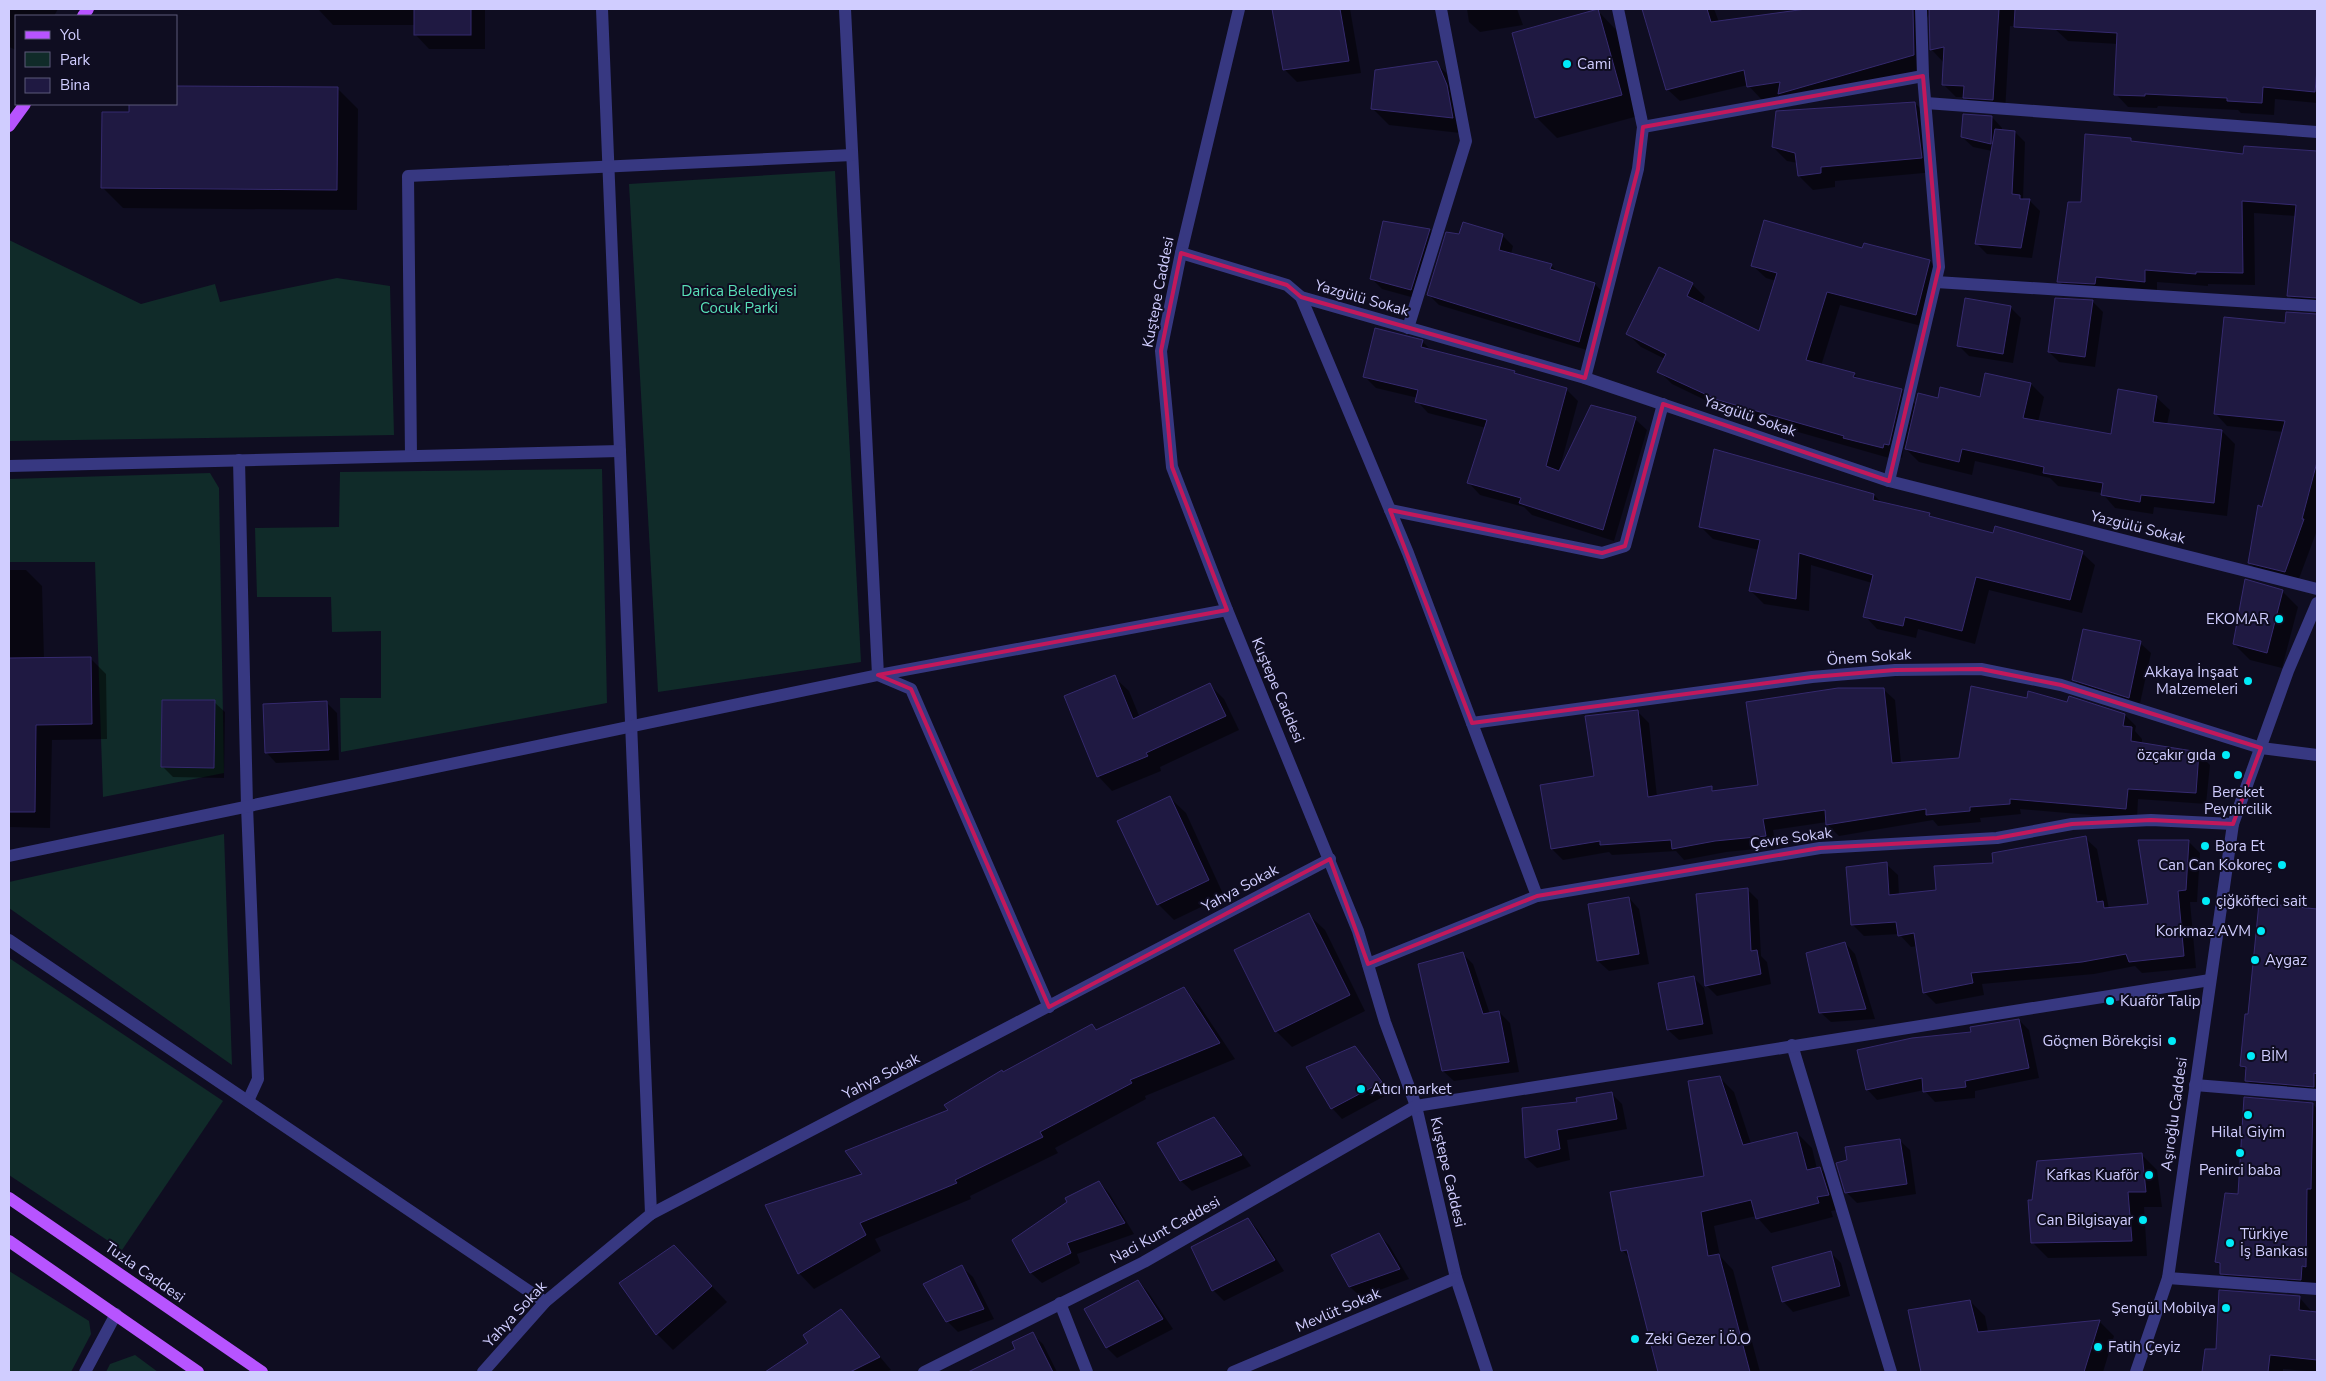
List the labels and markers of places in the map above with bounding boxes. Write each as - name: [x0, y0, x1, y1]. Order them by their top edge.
- place label: Cami: [1577, 54, 1611, 74]
- marker: Cami: [1561, 58, 1573, 70]
- place label: EKOMAR: [2206, 609, 2269, 629]
- marker: EKOMAR: [2273, 613, 2285, 625]
- place label: Akkaya İnşaat Malzemeleri: [2144, 662, 2239, 699]
- marker: Akkaya İnşaat Malzemeleri: [2242, 675, 2254, 687]
- place label: özçakır gıda: [2137, 745, 2216, 765]
- marker: özçakır gıda: [2220, 749, 2232, 761]
- marker: Bereket Peynircilik: [2232, 769, 2244, 781]
- place label: Bereket Peynircilik: [2204, 782, 2272, 819]
- place label: Bora Et: [2215, 836, 2265, 856]
- marker: Bora Et: [2199, 840, 2211, 852]
- place label: Can Can Kokoreç: [2158, 855, 2272, 875]
- marker: Can Can Kokoreç: [2276, 859, 2288, 871]
- place label: çiğköfteci sait: [2216, 891, 2308, 911]
- marker: çiğköfteci sait: [2200, 895, 2212, 907]
- place label: Korkmaz AVM: [2156, 921, 2251, 941]
- marker: Korkmaz AVM: [2255, 925, 2267, 937]
- place label: Aygaz: [2265, 950, 2307, 970]
- marker: Aygaz: [2249, 954, 2261, 966]
- place label: Kuaför Talip: [2120, 991, 2201, 1011]
- marker: Kuaför Talip: [2104, 995, 2116, 1007]
- place label: Göçmen Börekçisi: [2042, 1031, 2162, 1051]
- marker: Göçmen Börekçisi: [2166, 1035, 2178, 1047]
- place label: BİM: [2261, 1046, 2288, 1066]
- marker: BİM: [2245, 1050, 2257, 1062]
- place label: Atıcı market: [1371, 1079, 1452, 1099]
- marker: Atıcı market: [1355, 1083, 1367, 1095]
- marker: Hilal Giyim: [2242, 1109, 2254, 1121]
- place label: Hilal Giyim: [2211, 1122, 2285, 1142]
- marker: Penirci baba: [2234, 1147, 2246, 1159]
- place label: Penirci baba: [2199, 1160, 2281, 1180]
- place label: Kafkas Kuaför: [2046, 1165, 2140, 1185]
- marker: Kafkas Kuaför: [2143, 1169, 2155, 1181]
- place label: Can Bilgisayar: [2037, 1210, 2134, 1230]
- marker: Can Bilgisayar: [2137, 1214, 2149, 1226]
- place label: Türkiye İş Bankası: [2240, 1224, 2308, 1261]
- marker: Türkiye İş Bankası: [2224, 1237, 2236, 1249]
- place label: Şengül Mobilya: [2112, 1298, 2216, 1318]
- marker: Şengül Mobilya: [2220, 1302, 2232, 1314]
- place label: Zeki Gezer İ.Ö.O: [1645, 1329, 1751, 1349]
- marker: Zeki Gezer İ.Ö.O: [1629, 1333, 1641, 1345]
- place label: Fatih Çeyiz: [2108, 1337, 2181, 1357]
- marker: Fatih Çeyiz: [2092, 1341, 2104, 1353]

